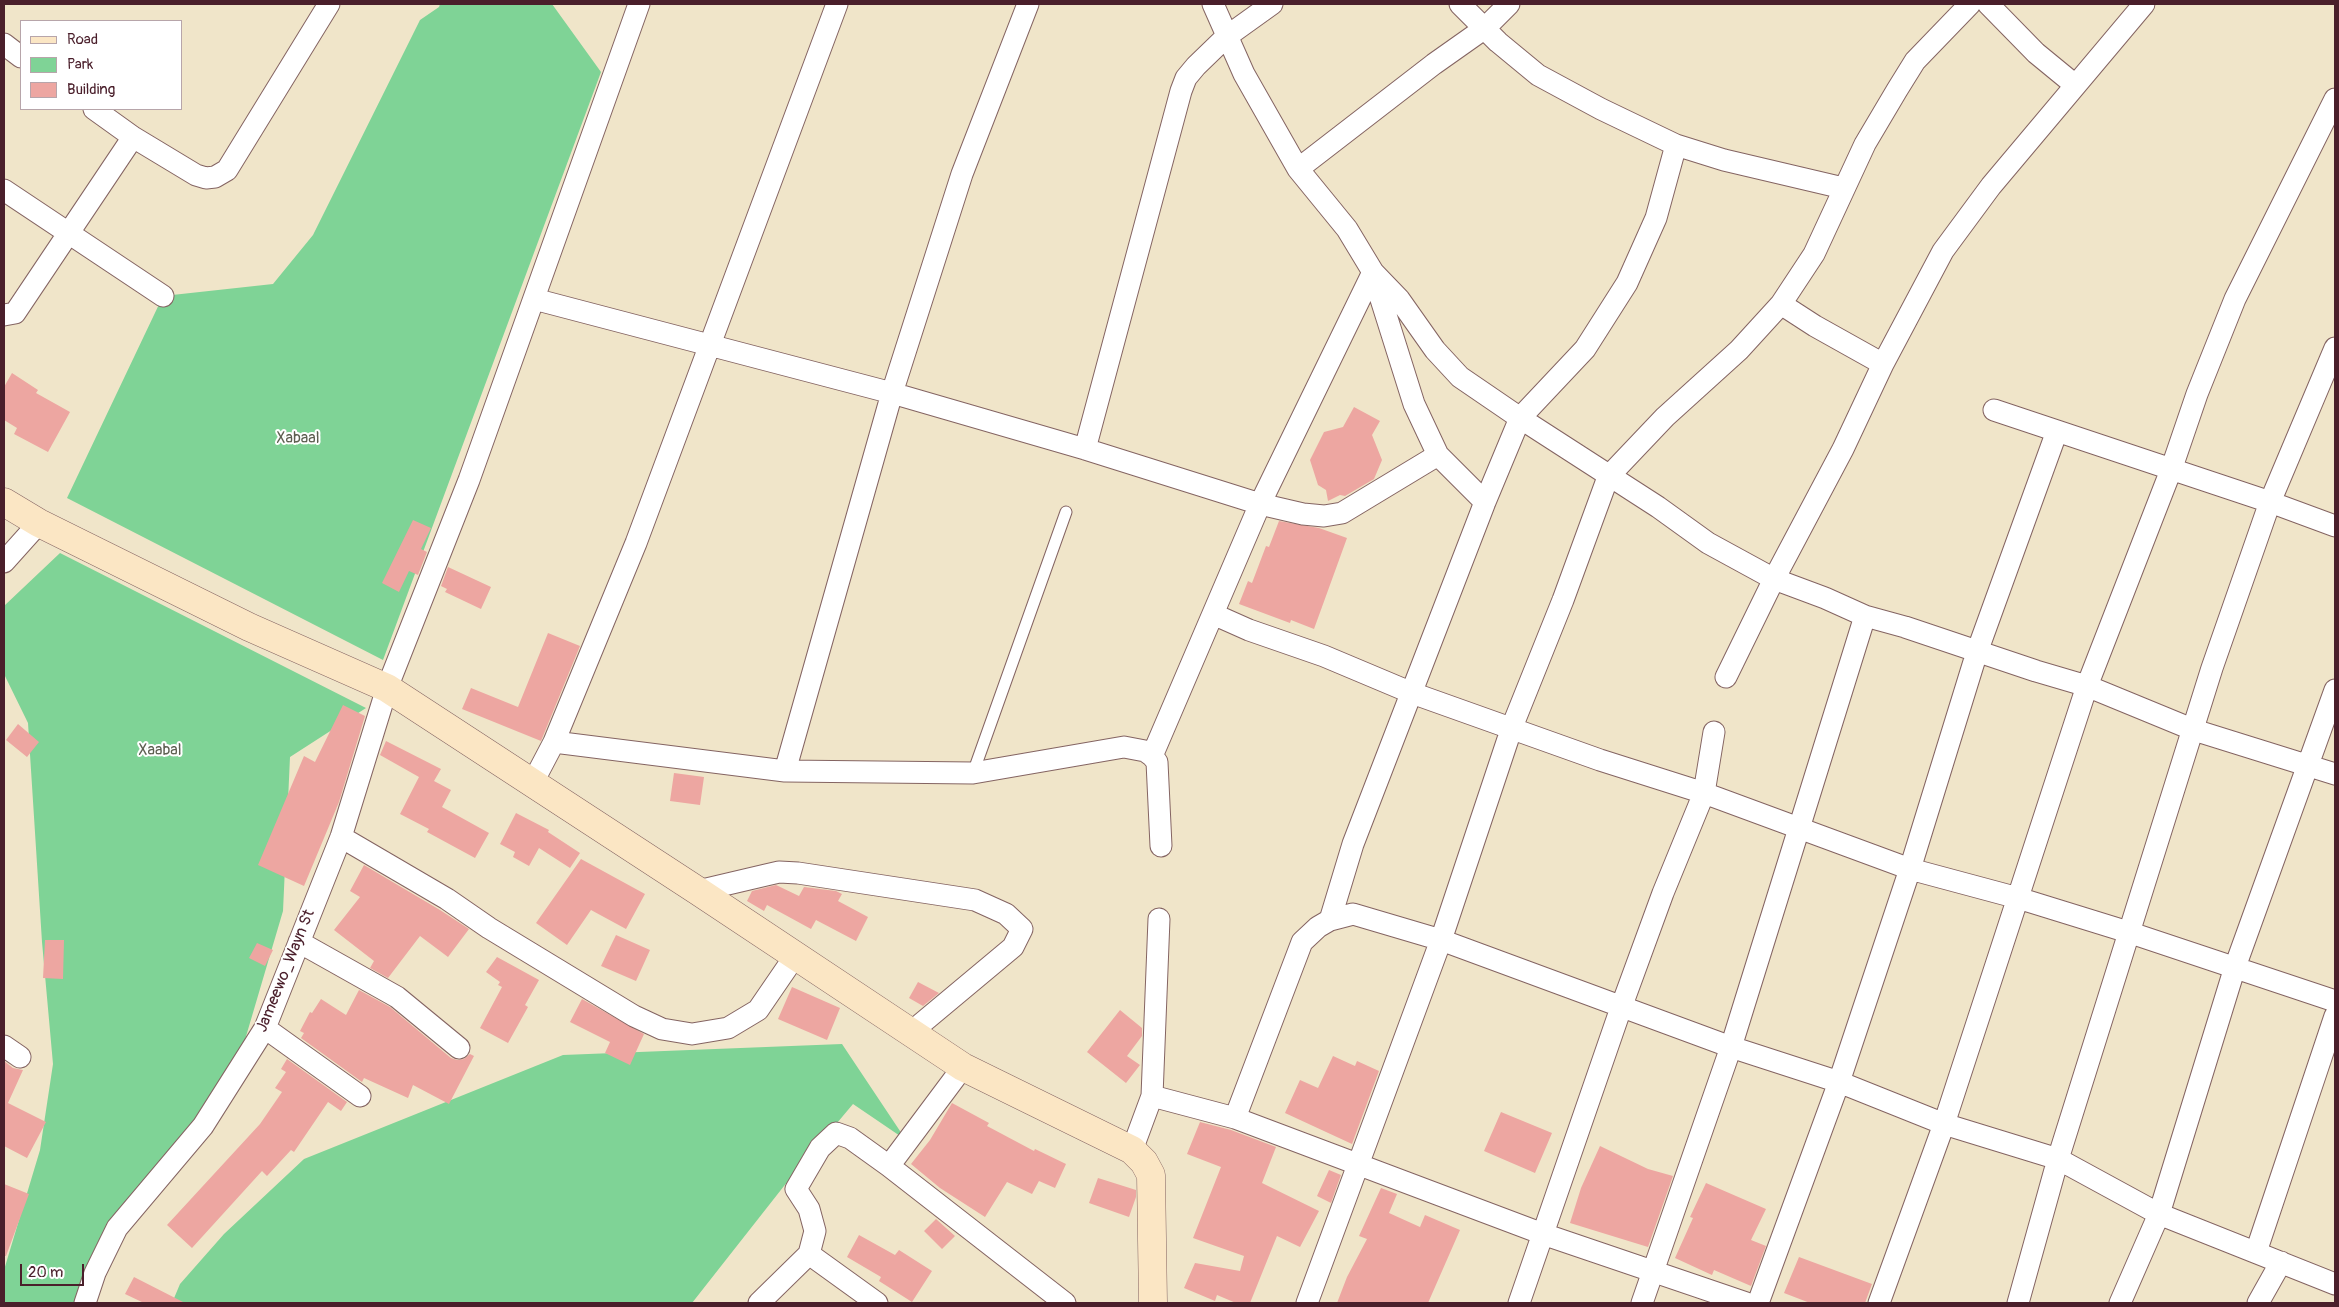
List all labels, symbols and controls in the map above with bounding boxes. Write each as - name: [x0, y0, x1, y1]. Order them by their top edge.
- legend: [20, 20, 182, 110]
- text: Road: [67, 30, 98, 49]
- text: Park: [67, 55, 93, 74]
- text: Building: [67, 80, 115, 99]
- park label: Xabaal: [276, 429, 320, 449]
- park label: Xaabal: [138, 741, 182, 761]
- street label: Jameewo_Wayn St: [253, 907, 319, 1035]
- scale bar: [22, 1254, 86, 1286]
- text: 20 m: [28, 1263, 63, 1282]

